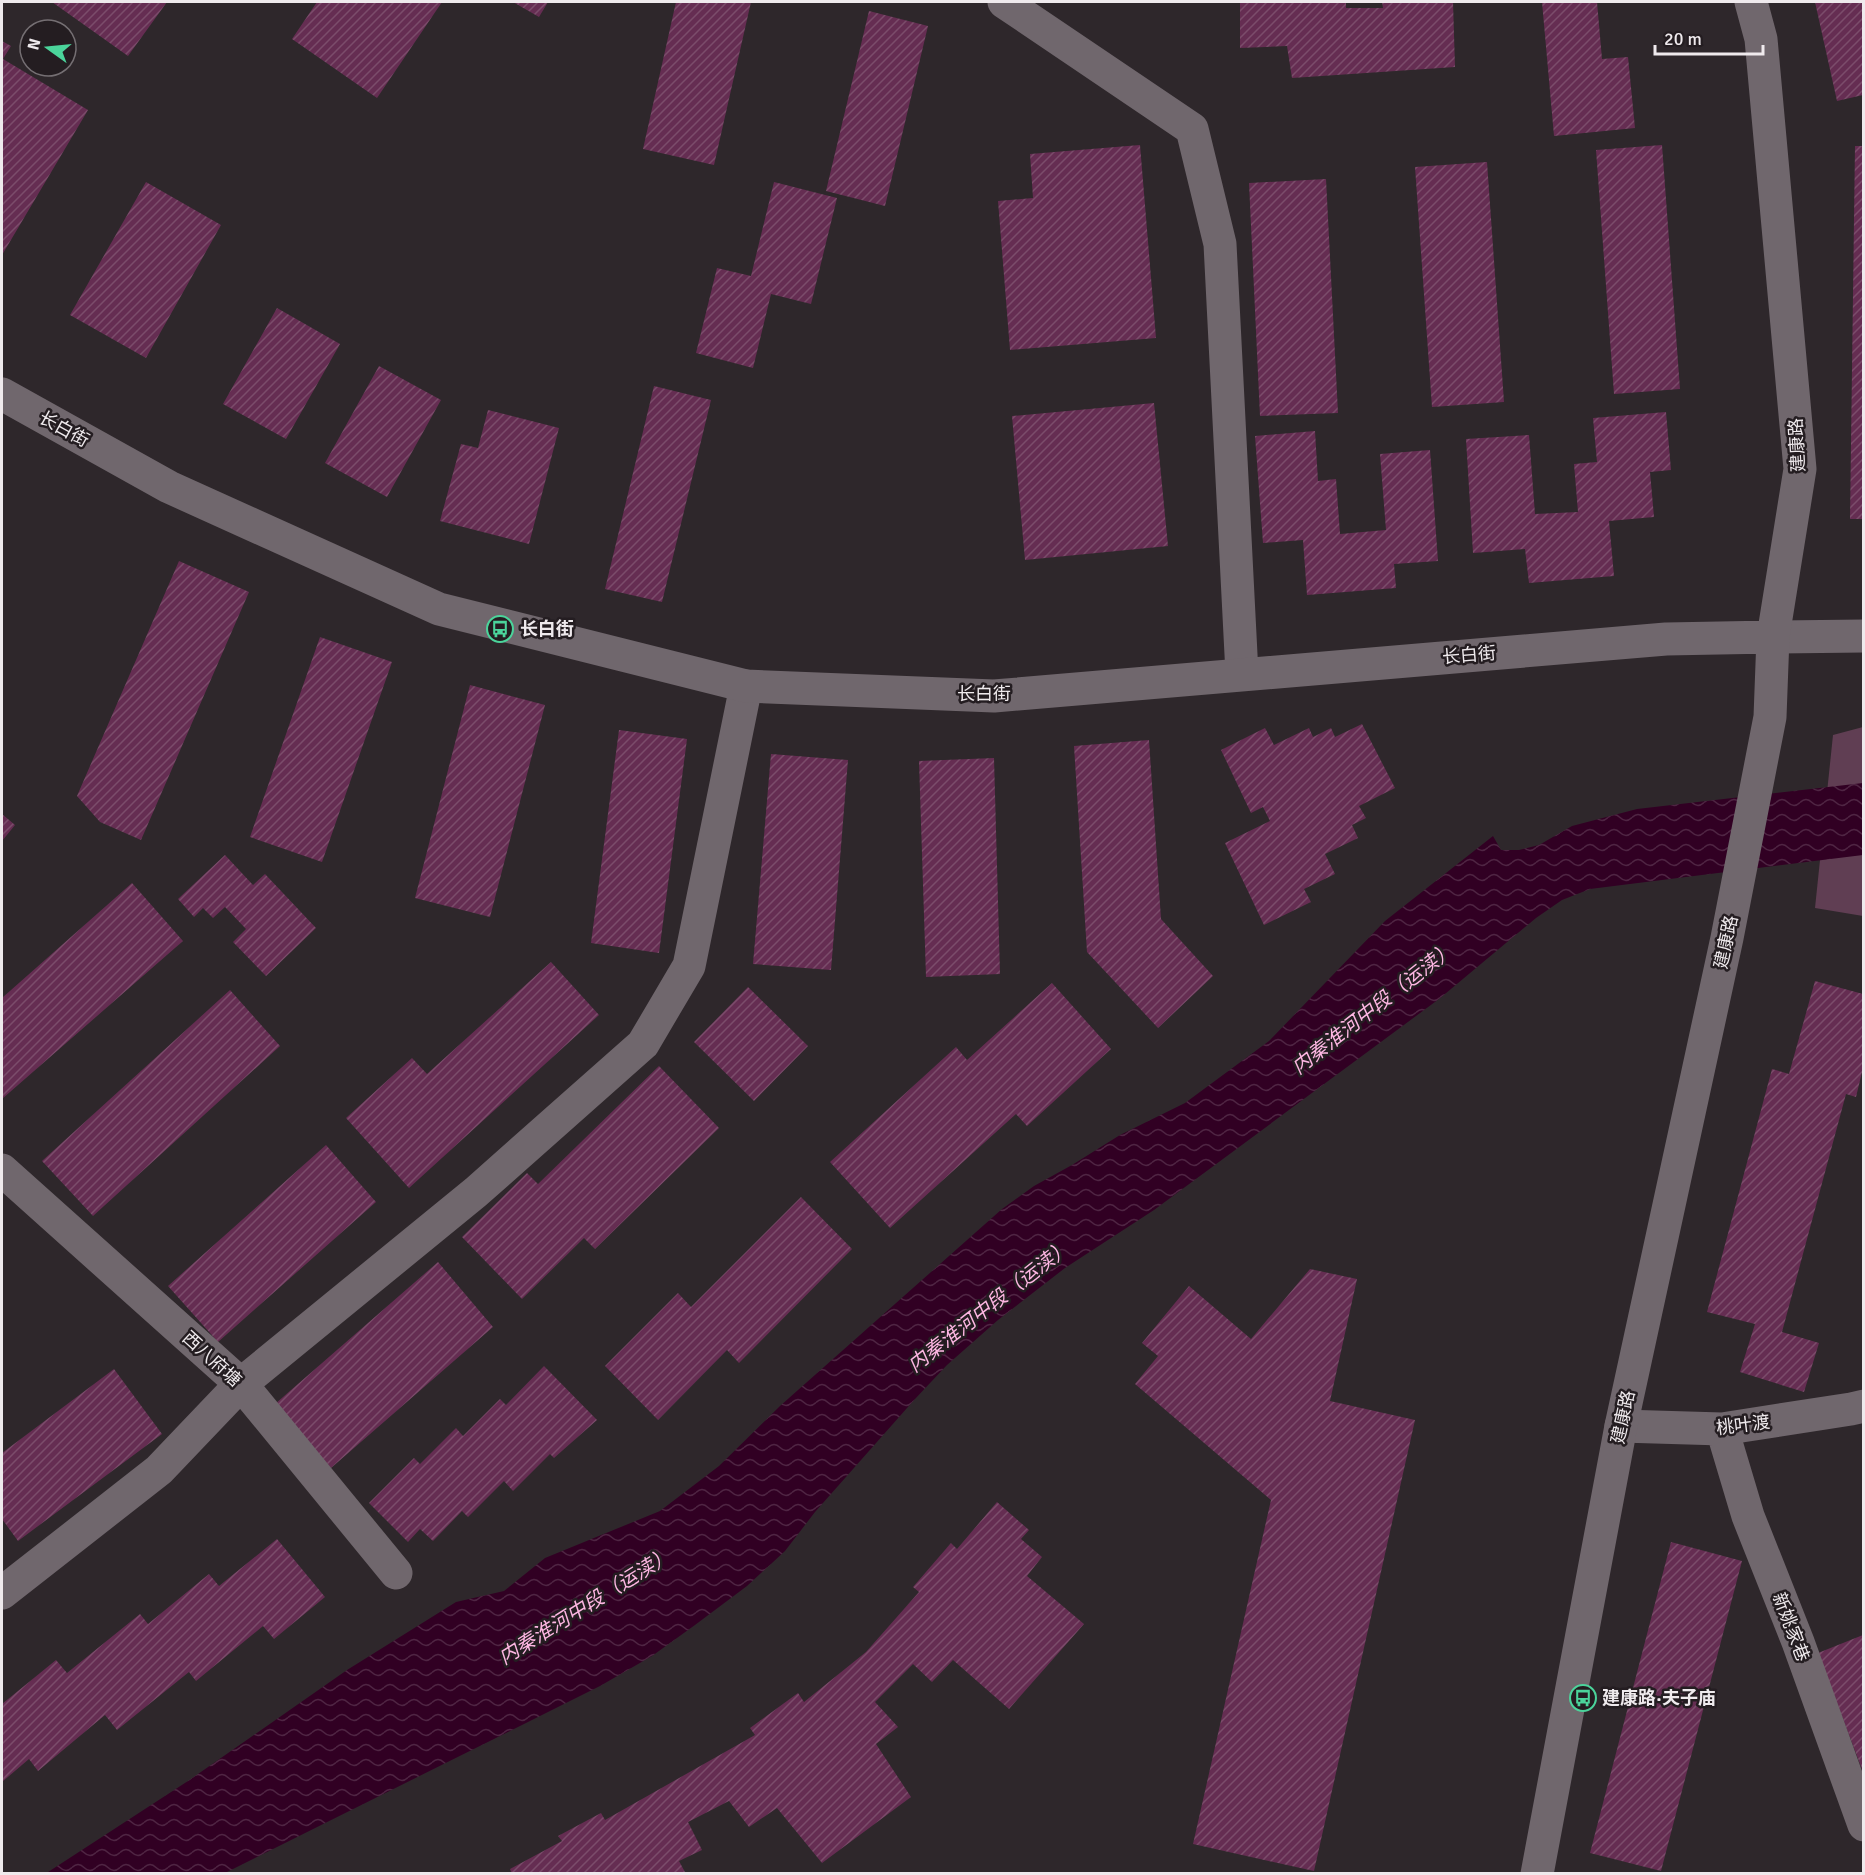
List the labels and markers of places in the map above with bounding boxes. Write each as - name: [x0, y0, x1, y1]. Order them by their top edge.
- bus stop icon: 长白街: [485, 614, 515, 644]
- place label: 长白街: [520, 618, 574, 640]
- bus stop icon: 建康路·夫子庙: [1568, 1683, 1598, 1713]
- place label: 建康路·夫子庙: [1602, 1687, 1716, 1709]

